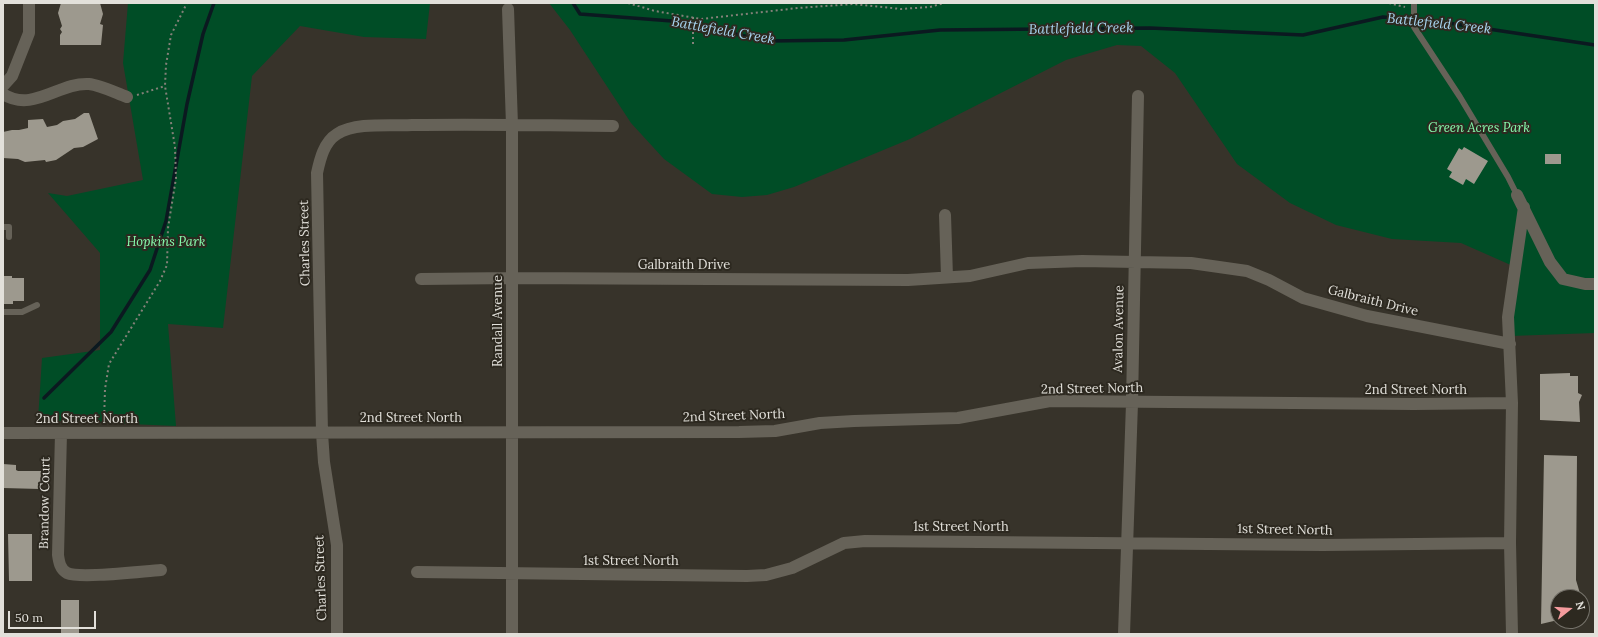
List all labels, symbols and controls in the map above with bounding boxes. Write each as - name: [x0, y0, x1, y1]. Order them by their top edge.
- water label: Battlefield Creek: [1386, 10, 1492, 38]
- water label: Battlefield Creek: [670, 14, 776, 48]
- water label: Battlefield Creek: [1028, 20, 1134, 38]
- park label: Green Acres Park: [1428, 120, 1530, 136]
- street label: Charles Street: [296, 200, 314, 286]
- park label: Hopkins Park: [126, 234, 206, 250]
- street label: Galbraith Drive: [638, 257, 730, 273]
- street label: Randall Avenue: [490, 275, 506, 367]
- street label: Galbraith Drive: [1326, 282, 1420, 320]
- street label: Avalon Avenue: [1110, 285, 1128, 373]
- street label: 2nd Street North: [1041, 380, 1143, 398]
- street label: 2nd Street North: [1365, 382, 1467, 398]
- street label: 2nd Street North: [683, 406, 785, 426]
- street label: 2nd Street North: [360, 410, 462, 426]
- street label: 2nd Street North: [36, 411, 138, 427]
- street label: Brandow Court: [36, 457, 54, 549]
- street label: 1st Street North: [913, 519, 1009, 535]
- street label: 1st Street North: [1237, 521, 1333, 539]
- street label: Charles Street: [312, 535, 330, 621]
- street label: 1st Street North: [583, 553, 679, 569]
- north arrow: [1550, 589, 1590, 629]
- text: N: [1573, 600, 1588, 612]
- scale bar: [10, 603, 98, 629]
- text: 50 m: [15, 610, 43, 625]

